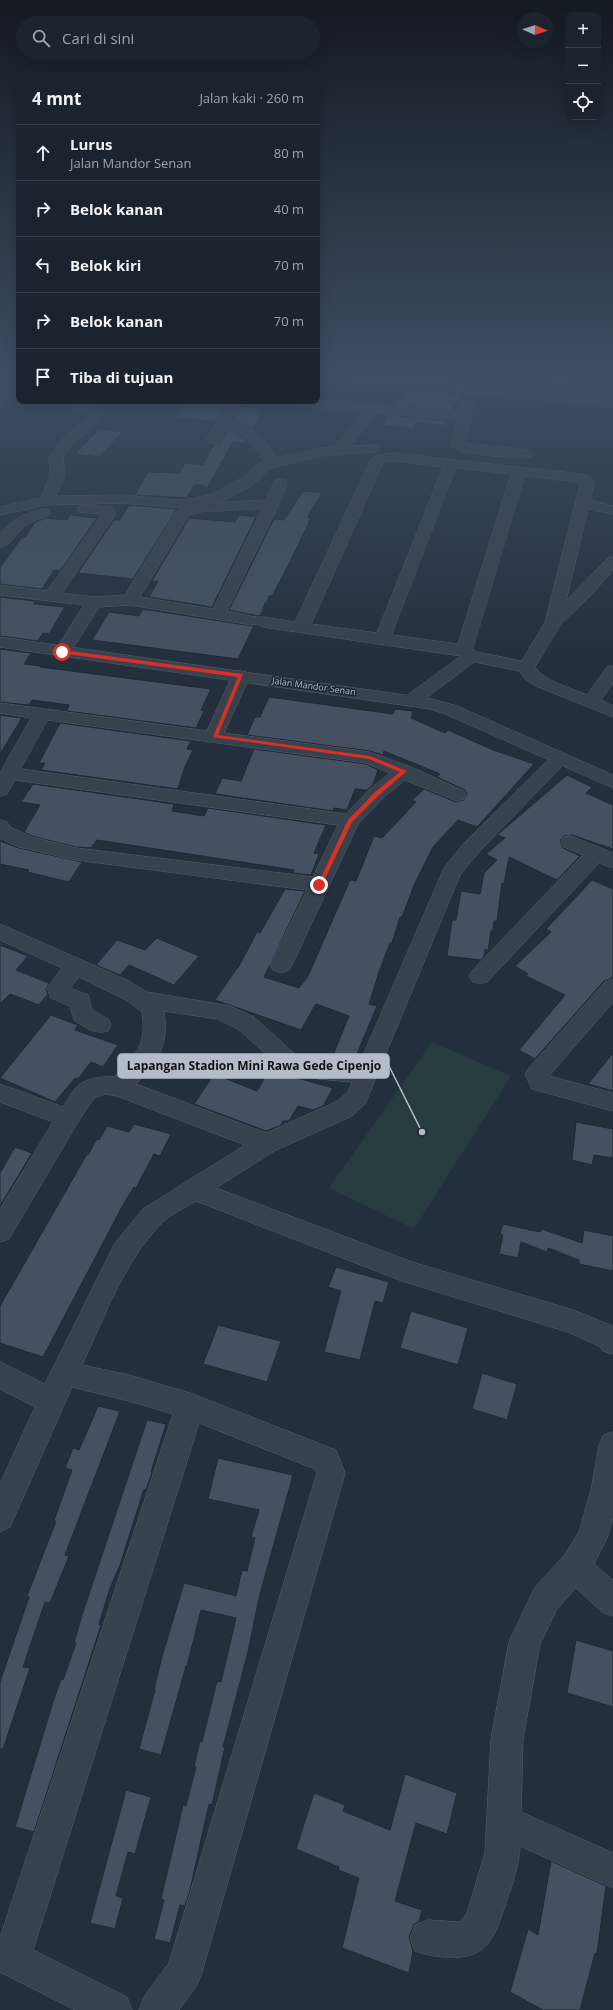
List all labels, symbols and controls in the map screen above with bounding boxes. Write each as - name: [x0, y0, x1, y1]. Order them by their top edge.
- north arrow: [517, 12, 553, 48]
- map controls: [565, 12, 601, 120]
- button: +: [565, 12, 601, 48]
- search box: [16, 16, 320, 60]
- icon: search: [30, 27, 52, 49]
- text: Cari di sini: [62, 28, 134, 48]
- button: −: [565, 48, 601, 84]
- button: locate: [565, 84, 601, 120]
- text: 4 mnt: [32, 87, 81, 110]
- text: Jalan kaki · 260 m: [199, 89, 304, 107]
- text: Lurus: [70, 134, 112, 154]
- icon: ahead: [32, 142, 54, 164]
- text: 80 m: [274, 144, 304, 162]
- text: Jalan Mandor Senan: [70, 154, 192, 172]
- icon: right: [32, 198, 54, 220]
- text: Belok kanan: [70, 199, 163, 219]
- text: 40 m: [274, 200, 304, 218]
- icon: left: [32, 254, 54, 276]
- text: Belok kiri: [70, 255, 141, 275]
- text: 70 m: [274, 256, 304, 274]
- icon: right: [32, 310, 54, 332]
- text: Belok kanan: [70, 311, 163, 331]
- text: 70 m: [274, 312, 304, 330]
- icon: arrive: [32, 366, 54, 388]
- text: Tiba di tujuan: [70, 367, 173, 387]
- route start: [53, 643, 71, 661]
- street label: Jalan Mandor Senan: [270, 674, 357, 698]
- route end: [310, 876, 328, 894]
- callout: Lapangan Stadion Mini Rawa Gede Cipenjo: [118, 1054, 389, 1078]
- text: Lapangan Stadion Mini Rawa Gede Cipenjo: [127, 1057, 381, 1074]

